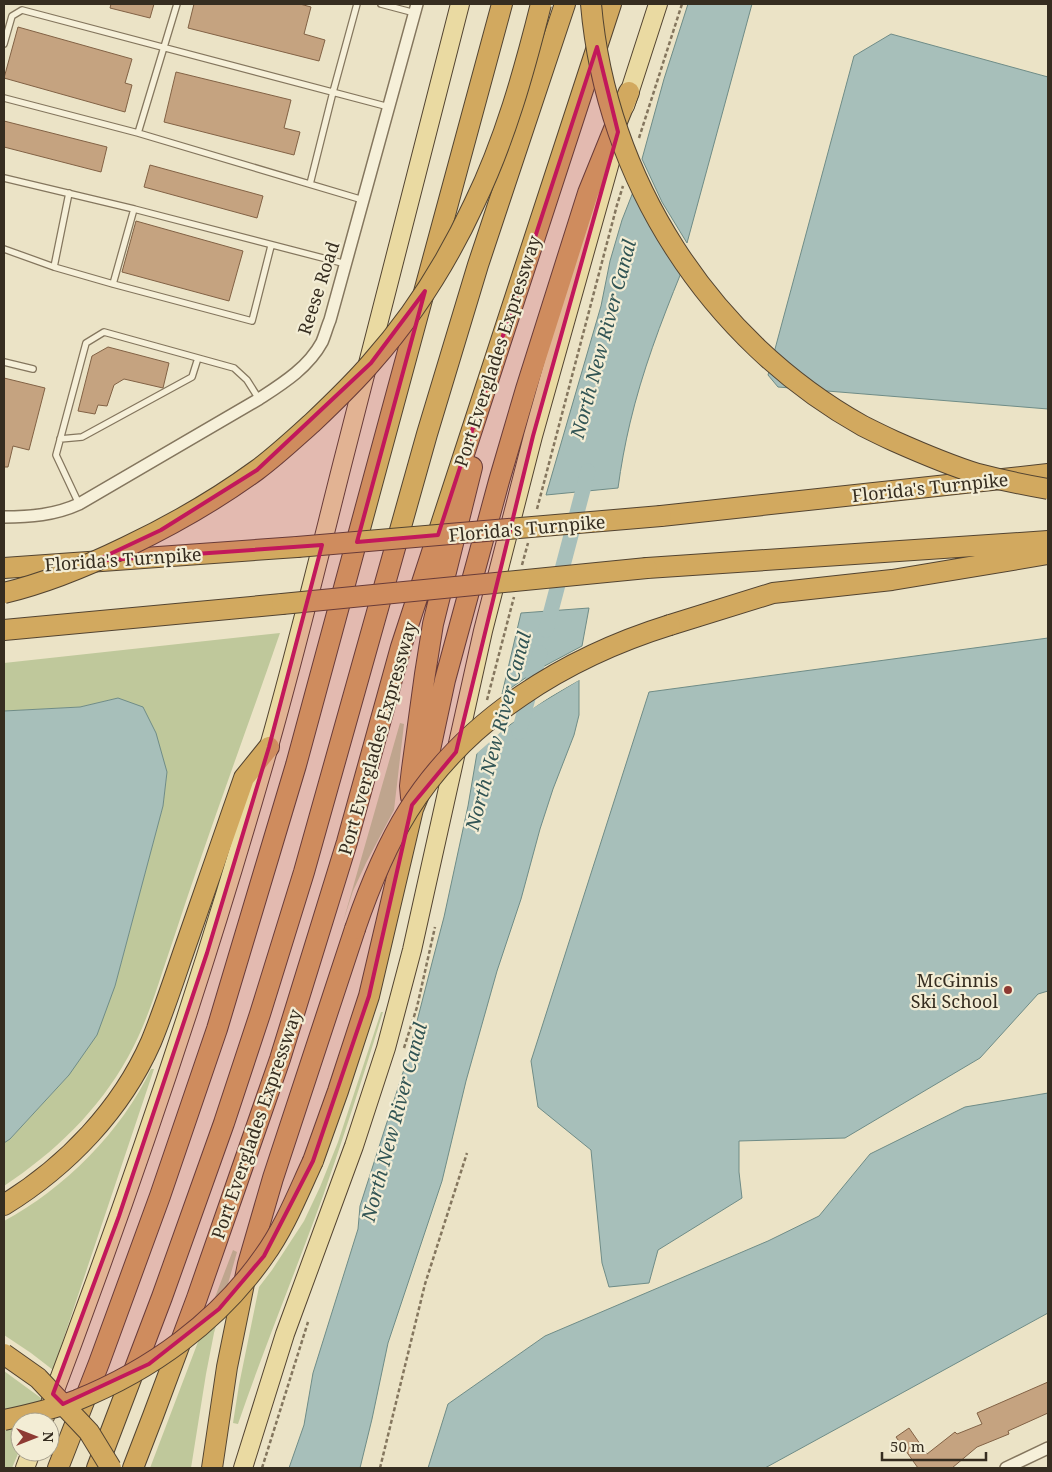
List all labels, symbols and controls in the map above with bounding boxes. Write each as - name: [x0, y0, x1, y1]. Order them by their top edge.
- street label: Port Everglades Expressway: [448, 232, 546, 470]
- water label: North New River Canal: [564, 236, 642, 442]
- street label: Reese Road: [292, 238, 344, 338]
- street label: Florida's Turnpike: [851, 467, 1009, 507]
- street label: Florida's Turnpike: [448, 509, 606, 547]
- street label: Florida's Turnpike: [44, 542, 202, 576]
- street label: Port Everglades Expressway: [332, 618, 422, 858]
- water label: North New River Canal: [459, 628, 537, 834]
- place label: McGinnis Ski School: [911, 968, 998, 1013]
- marker: McGinnis Ski School: [1002, 984, 1014, 996]
- street label: Port Everglades Expressway: [205, 1005, 307, 1242]
- water label: North New River Canal: [355, 1019, 433, 1225]
- north arrow: [10, 1412, 60, 1462]
- scale bar: [882, 1430, 986, 1462]
- text: N: [39, 1431, 58, 1443]
- text: 50 m: [890, 1436, 925, 1456]

